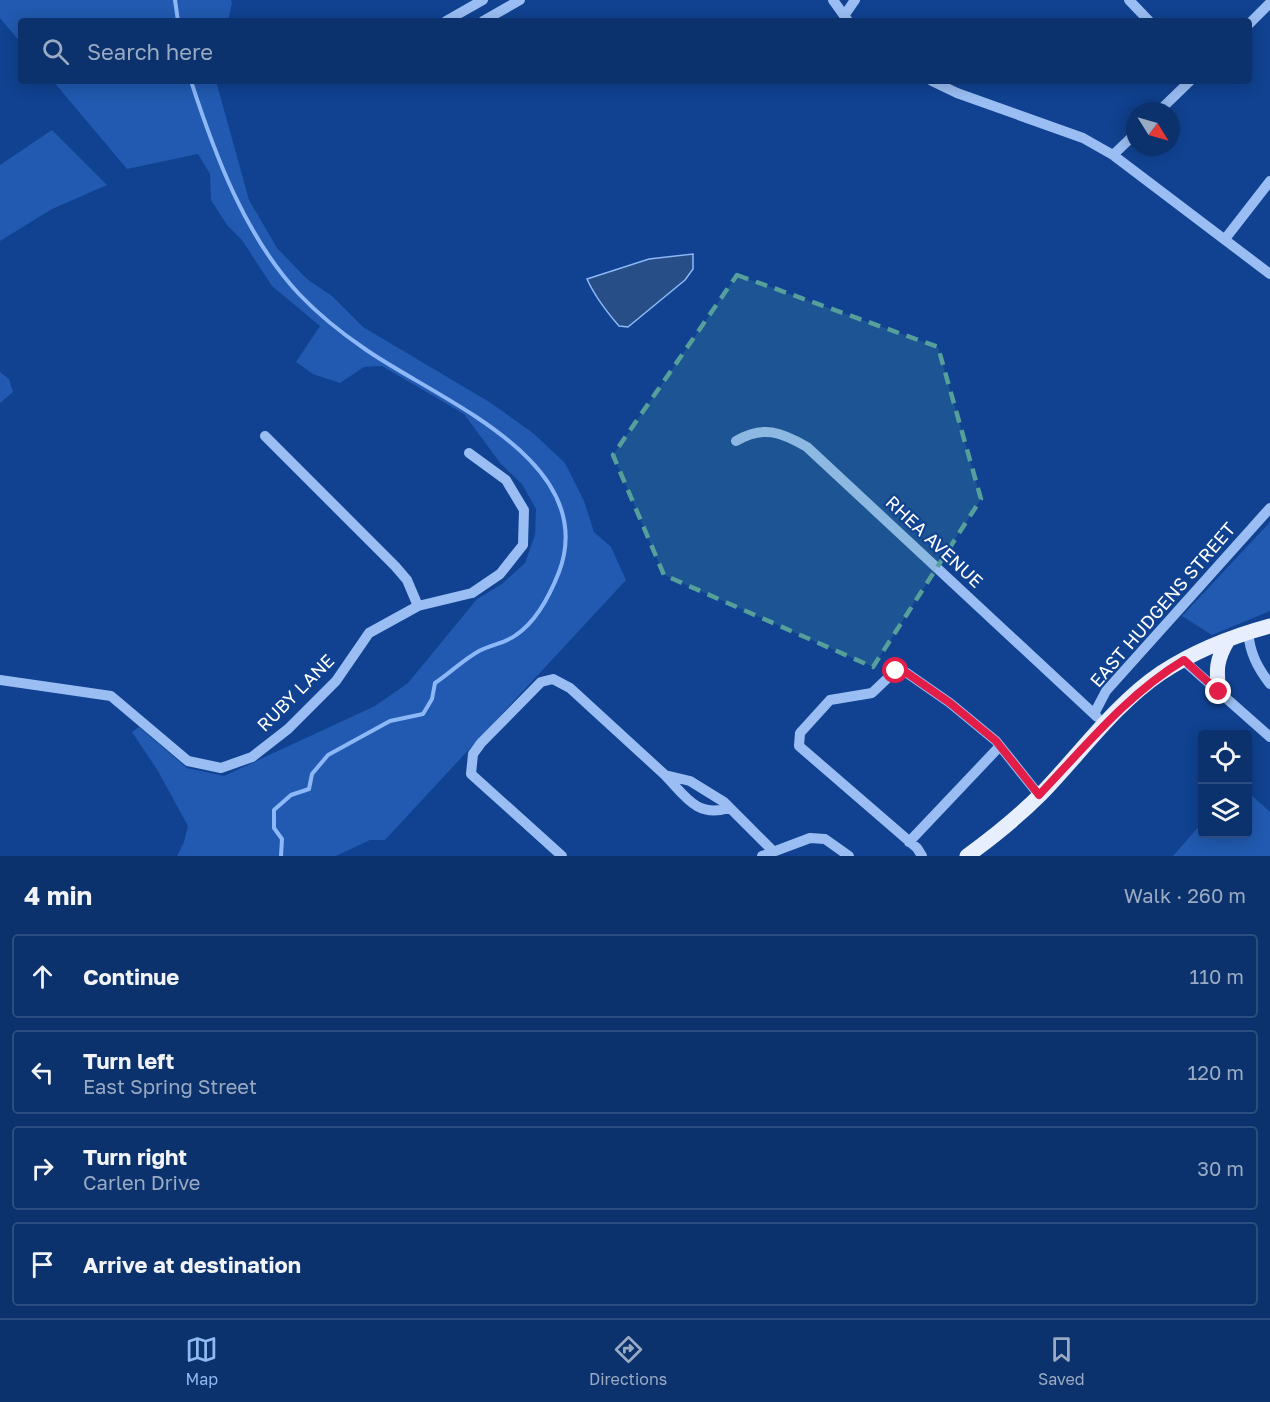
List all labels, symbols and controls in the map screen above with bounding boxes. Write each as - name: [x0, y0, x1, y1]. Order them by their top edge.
- search box: [18, 18, 1252, 84]
- icon: search: [39, 35, 72, 68]
- text: Search here: [87, 38, 213, 65]
- north arrow: [1126, 102, 1180, 156]
- street label: RHEA AVENUE: [882, 491, 988, 592]
- street label: EAST HUDGENS STREET: [1085, 518, 1240, 691]
- street label: RUBY LANE: [252, 649, 338, 735]
- route start: [882, 657, 908, 683]
- route end: [1205, 678, 1231, 704]
- map controls: [1198, 730, 1252, 838]
- button: locate: [1198, 730, 1252, 784]
- button: layers: [1198, 784, 1252, 838]
- text: 4 min: [24, 880, 92, 911]
- text: Walk · 260 m: [1124, 883, 1246, 907]
- icon: ahead: [26, 960, 59, 993]
- text: Continue: [83, 963, 179, 990]
- text: 110 m: [1190, 964, 1244, 988]
- text: Turn left: [83, 1047, 174, 1074]
- icon: left: [26, 1056, 59, 1089]
- text: 120 m: [1188, 1060, 1244, 1084]
- text: East Spring Street: [83, 1074, 257, 1098]
- text: Turn right: [83, 1143, 187, 1170]
- icon: right: [26, 1152, 59, 1185]
- text: 30 m: [1197, 1156, 1244, 1180]
- text: Carlen Drive: [83, 1170, 200, 1194]
- icon: arrive: [26, 1248, 59, 1281]
- text: Arrive at destination: [83, 1251, 301, 1278]
- tab: Map: [185, 1333, 218, 1389]
- tab: Directions: [589, 1333, 667, 1389]
- tab: Saved: [1038, 1333, 1085, 1389]

